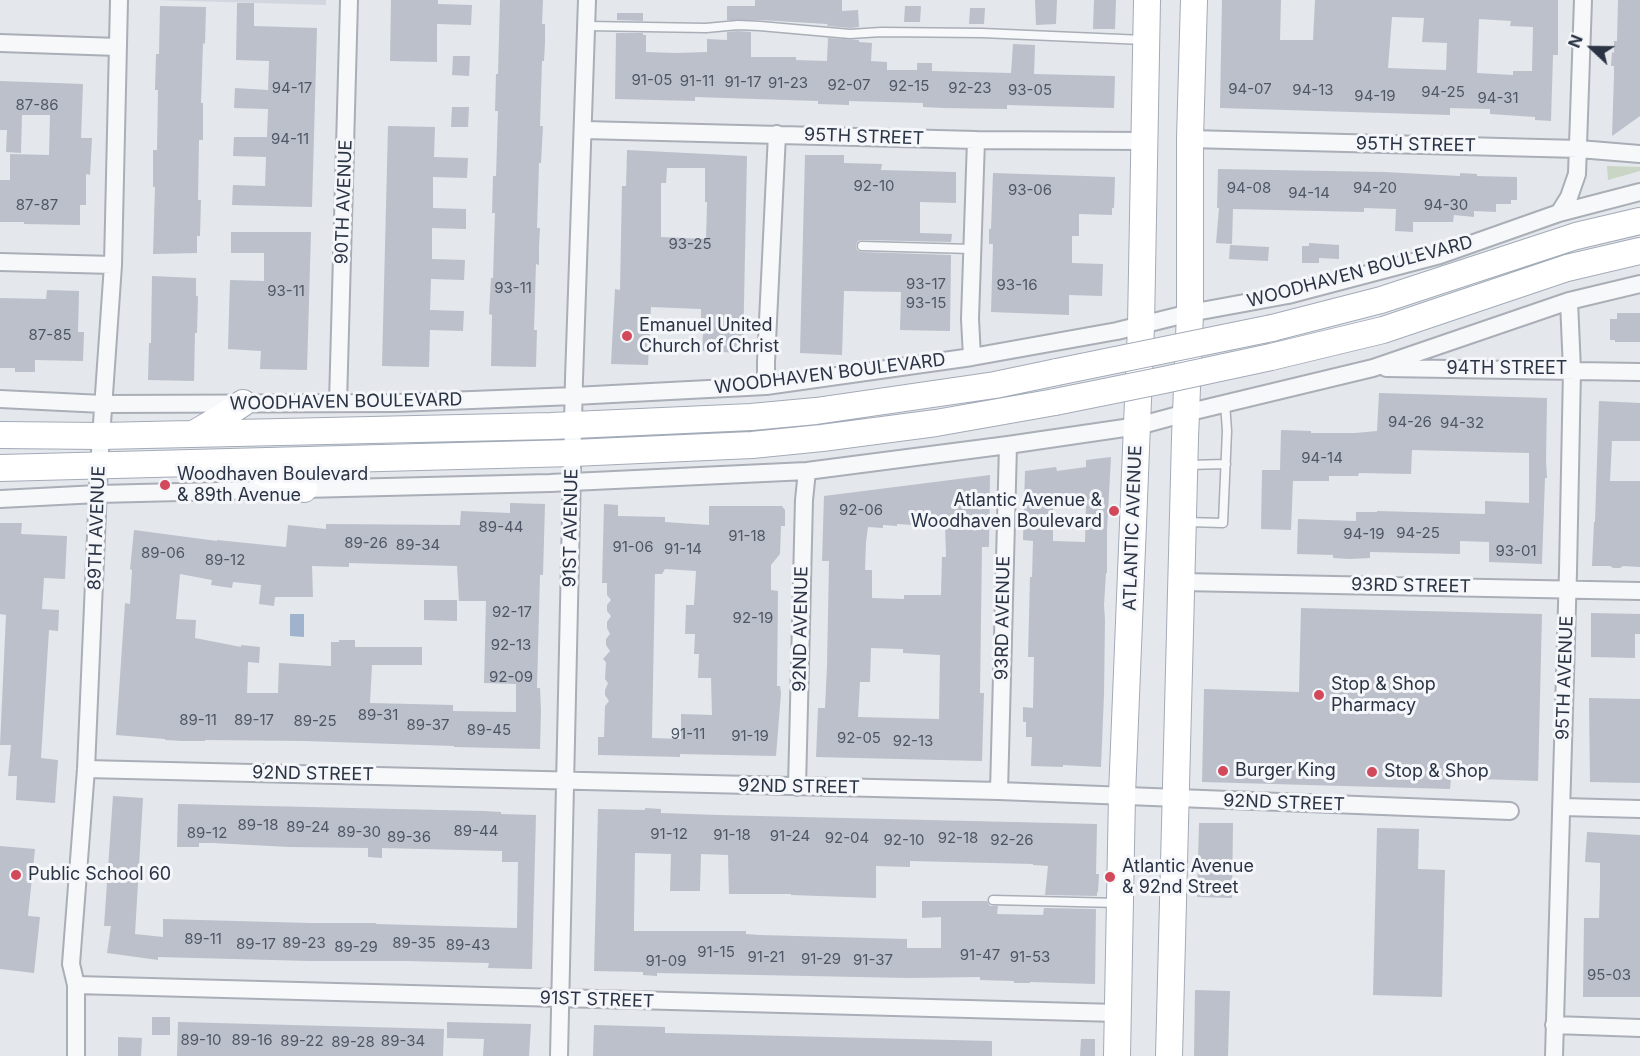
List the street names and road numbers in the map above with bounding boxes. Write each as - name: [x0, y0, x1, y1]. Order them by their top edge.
- street label: 95TH STREET: [804, 124, 924, 150]
- street label: 95TH STREET: [1356, 133, 1476, 157]
- street label: 90TH AVENUE: [331, 139, 357, 265]
- street label: WOODHAVEN BOULEVARD: [1245, 231, 1475, 313]
- street label: WOODHAVEN BOULEVARD: [713, 349, 947, 399]
- street label: 94TH STREET: [1447, 358, 1567, 380]
- street label: WOODHAVEN BOULEVARD: [229, 389, 463, 415]
- street label: ATLANTIC AVENUE: [1119, 445, 1147, 611]
- street label: 89TH AVENUE: [84, 465, 110, 591]
- street label: 91ST AVENUE: [559, 468, 583, 588]
- street label: 93RD AVENUE: [991, 556, 1015, 680]
- street label: 92ND AVENUE: [789, 566, 813, 692]
- street label: 93RD STREET: [1351, 574, 1471, 598]
- street label: 95TH AVENUE: [1552, 615, 1578, 741]
- street label: 92ND STREET: [252, 762, 374, 786]
- street label: 92ND STREET: [738, 775, 860, 799]
- street label: 92ND STREET: [1223, 790, 1345, 816]
- street label: 91ST STREET: [539, 987, 655, 1013]

